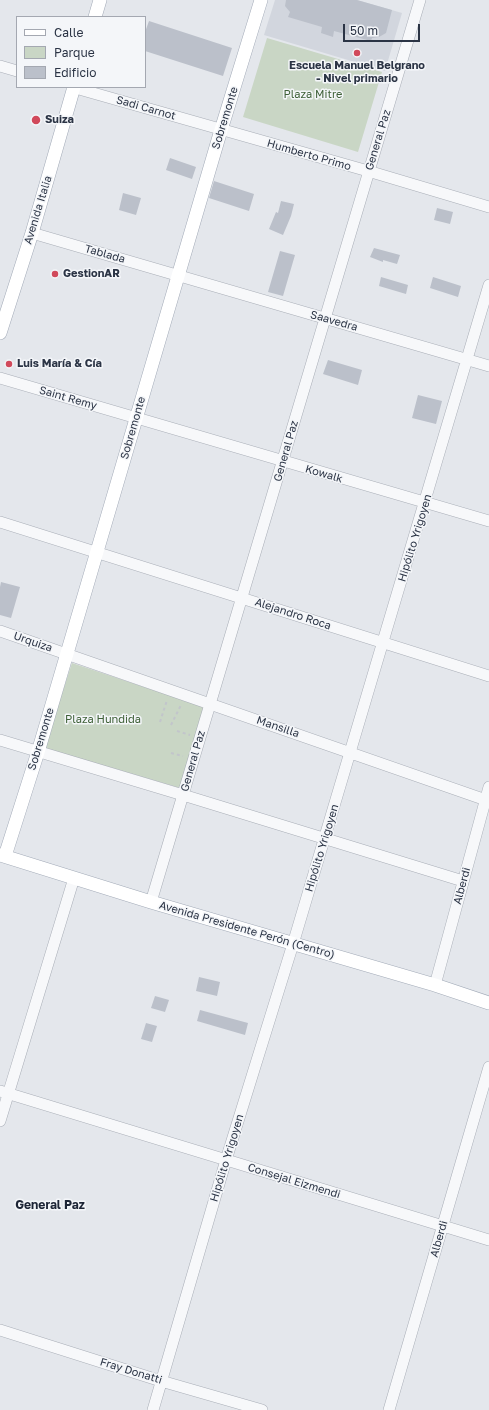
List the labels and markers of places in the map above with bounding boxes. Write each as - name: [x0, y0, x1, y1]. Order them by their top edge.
- marker: Escuela Manuel Belgrano - Nivel primario: [352, 48, 362, 58]
- place label: Escuela Manuel Belgrano - Nivel primario: [289, 59, 425, 85]
- place label: Suiza: [45, 113, 74, 127]
- marker: Suiza: [30, 114, 42, 126]
- place label: GestionAR: [63, 267, 120, 281]
- marker: GestionAR: [50, 269, 60, 279]
- place label: Luis María & Cía: [17, 357, 102, 371]
- marker: Luis María & Cía: [4, 359, 14, 369]

